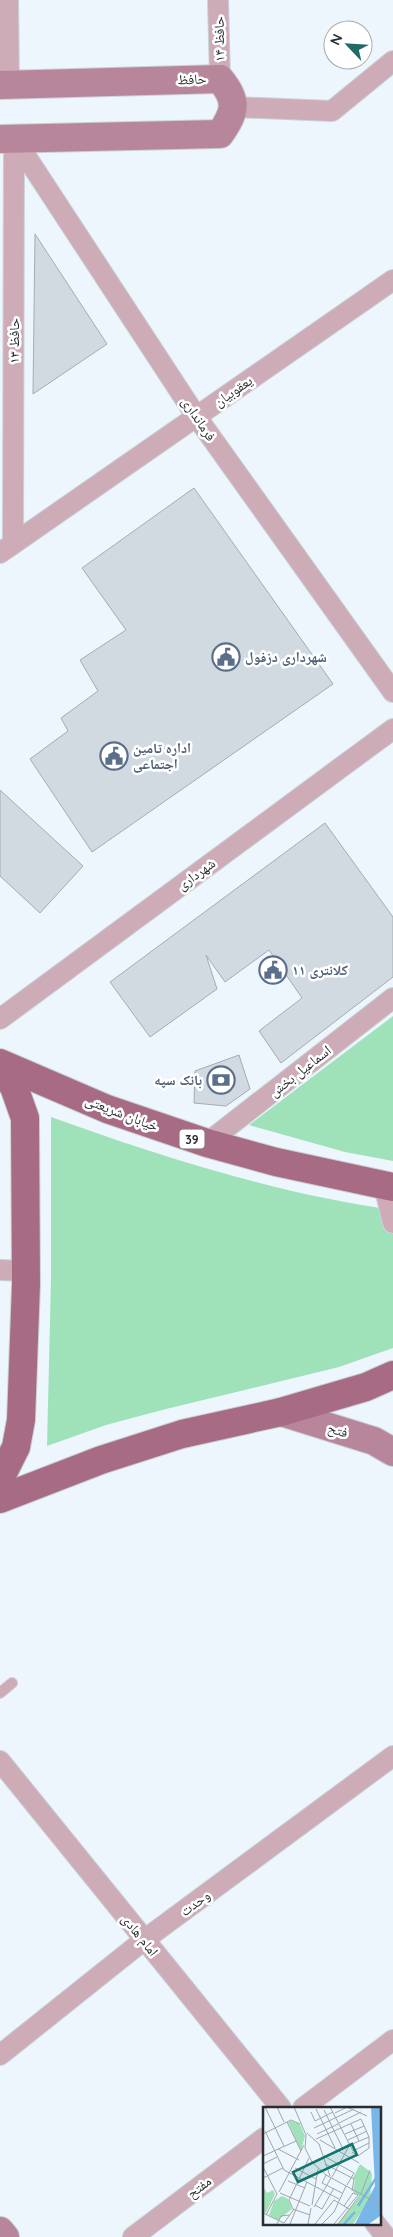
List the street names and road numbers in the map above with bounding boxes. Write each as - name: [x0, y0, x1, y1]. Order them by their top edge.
- street label: حافظ ۱۴: [210, 16, 228, 62]
- street label: حافظ: [177, 69, 207, 89]
- street label: حافظ ۱۳: [5, 318, 23, 364]
- street label: یعقوبیان: [210, 371, 256, 411]
- street label: فرمانداری: [178, 394, 220, 445]
- street label: شهرداری: [173, 854, 219, 894]
- street label: اسماعیل بخش: [265, 1041, 335, 1101]
- street label: خیابان شریعتی: [83, 1091, 161, 1135]
- road number: 39: [180, 1130, 204, 1148]
- street label: فتح: [325, 1418, 350, 1443]
- street label: وحدت: [176, 1886, 214, 1920]
- street label: امام هادی: [117, 1910, 162, 1960]
- street label: مفتح: [183, 2172, 215, 2203]

